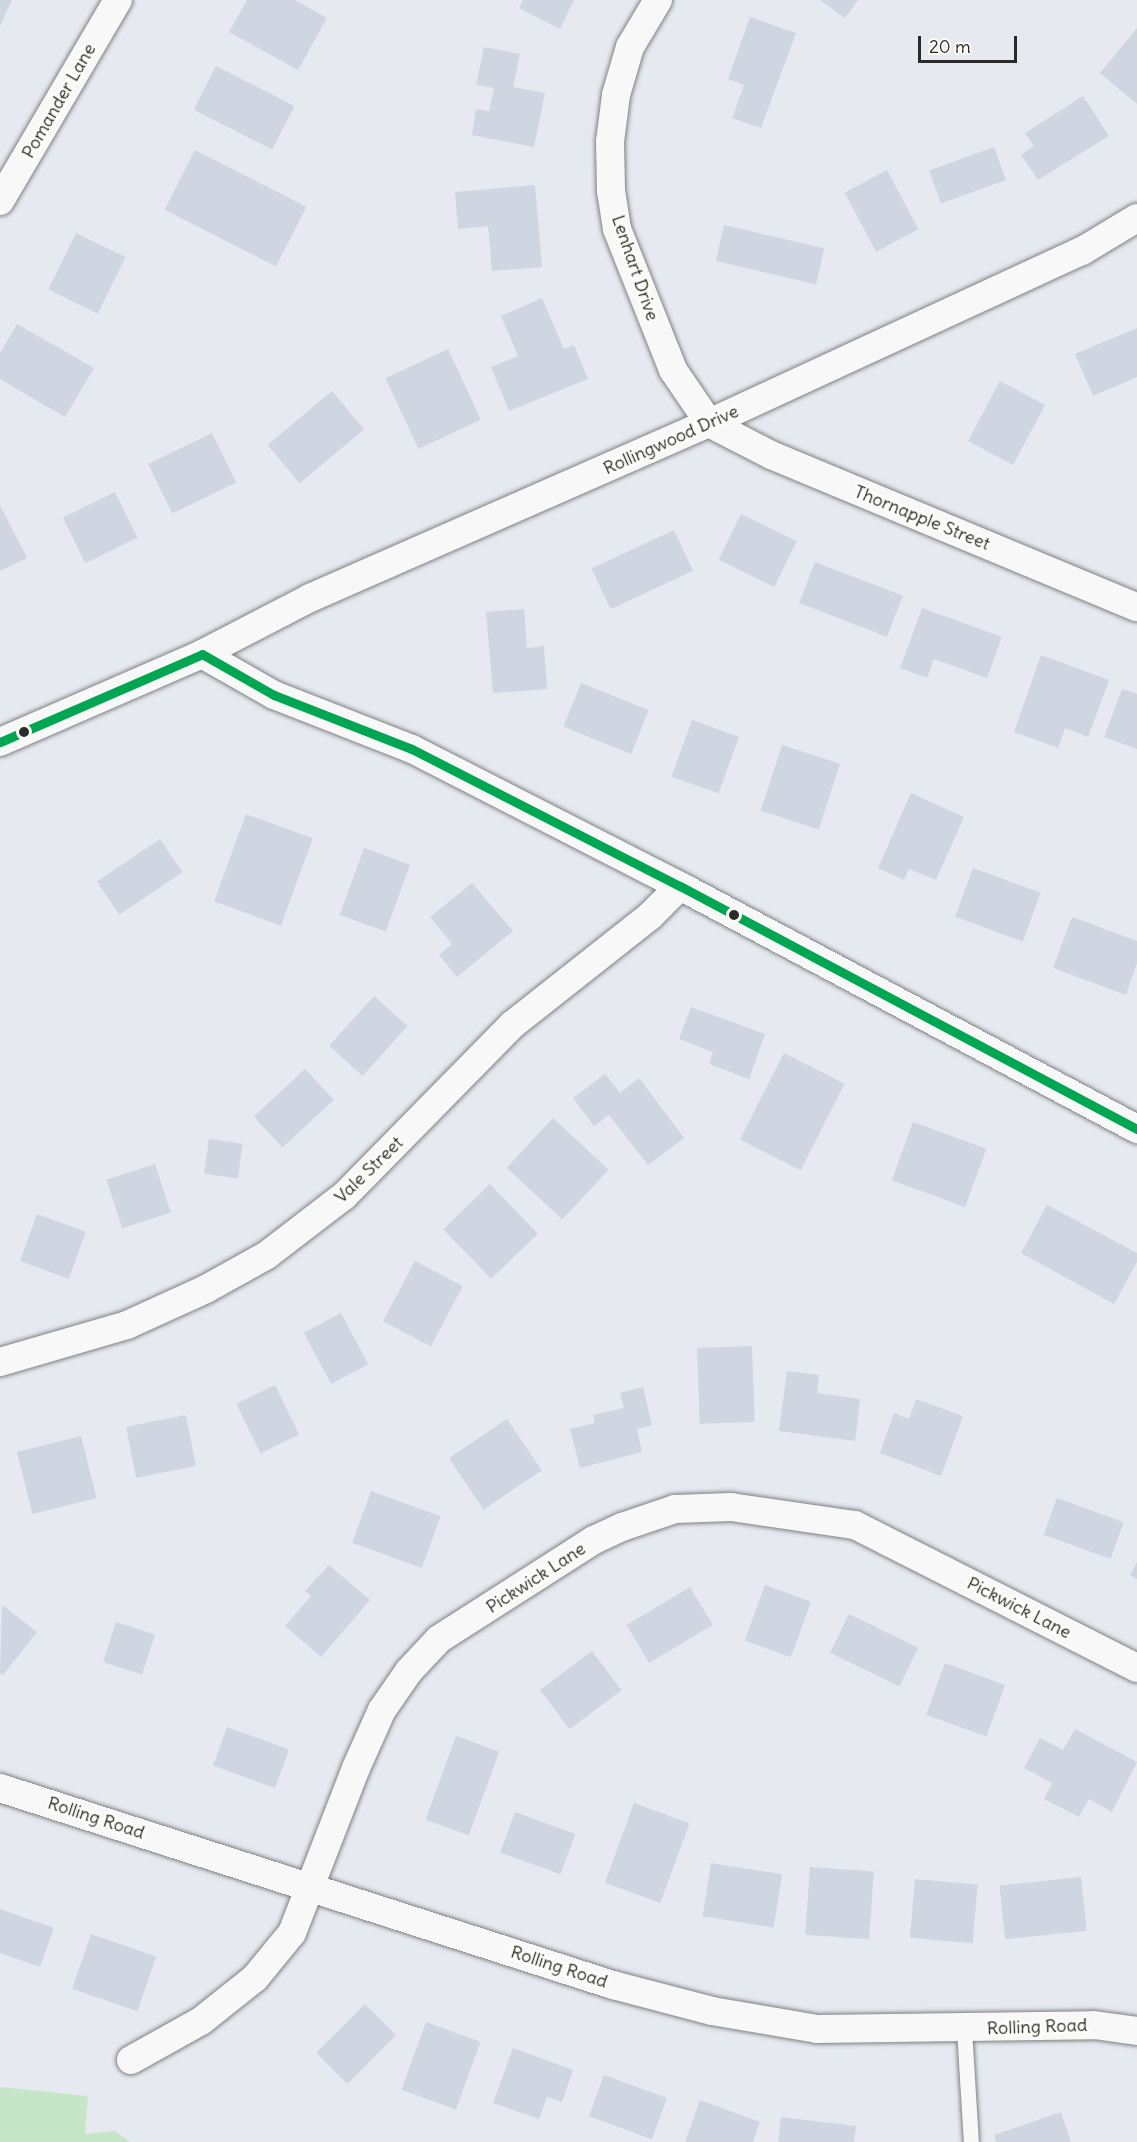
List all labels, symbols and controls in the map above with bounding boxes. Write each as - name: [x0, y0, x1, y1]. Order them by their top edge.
- scale bar: [921, 24, 1020, 62]
- text: 20 m: [929, 35, 971, 58]
- street label: Pomander Lane: [17, 40, 101, 162]
- street label: Lenhart Drive: [607, 212, 663, 324]
- street label: Rollingwood Drive: [600, 400, 742, 480]
- street label: Thornapple Street: [851, 481, 993, 555]
- unlabelled marker: [18, 726, 30, 738]
- unlabelled marker: [728, 909, 740, 921]
- street label: Vale Street: [330, 1132, 408, 1208]
- street label: Pickwick Lane: [482, 1538, 590, 1618]
- street label: Pickwick Lane: [963, 1572, 1075, 1644]
- street label: Rolling Road: [45, 1792, 147, 1844]
- street label: Rolling Road: [508, 1941, 610, 1993]
- street label: Rolling Road: [986, 2014, 1088, 2040]

